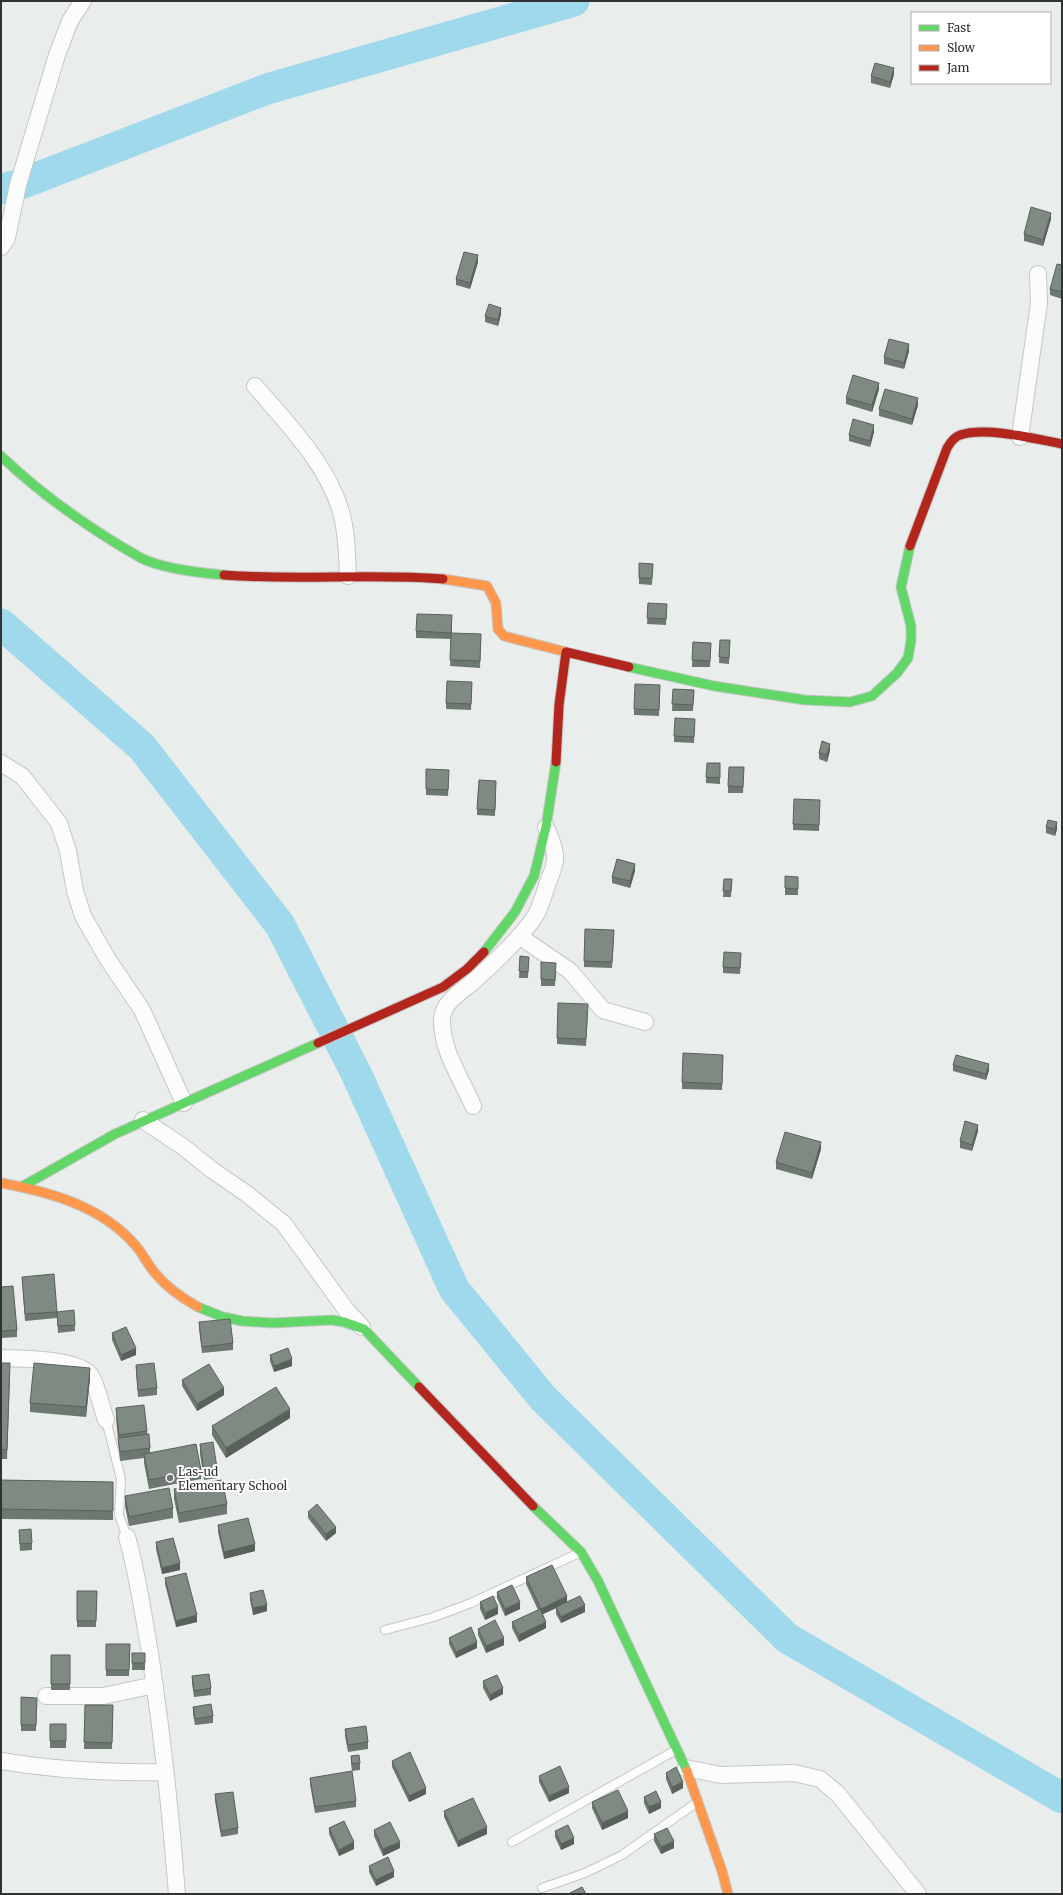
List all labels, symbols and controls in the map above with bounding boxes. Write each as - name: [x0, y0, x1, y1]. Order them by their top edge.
- legend: [911, 12, 1051, 84]
- text: Fast: [947, 20, 971, 35]
- text: Slow: [947, 40, 976, 55]
- text: Jam: [946, 60, 970, 75]
- place label: Las-ud Elementary School: [178, 1464, 288, 1493]
- marker: Las-ud Elementary School: [165, 1473, 175, 1483]

